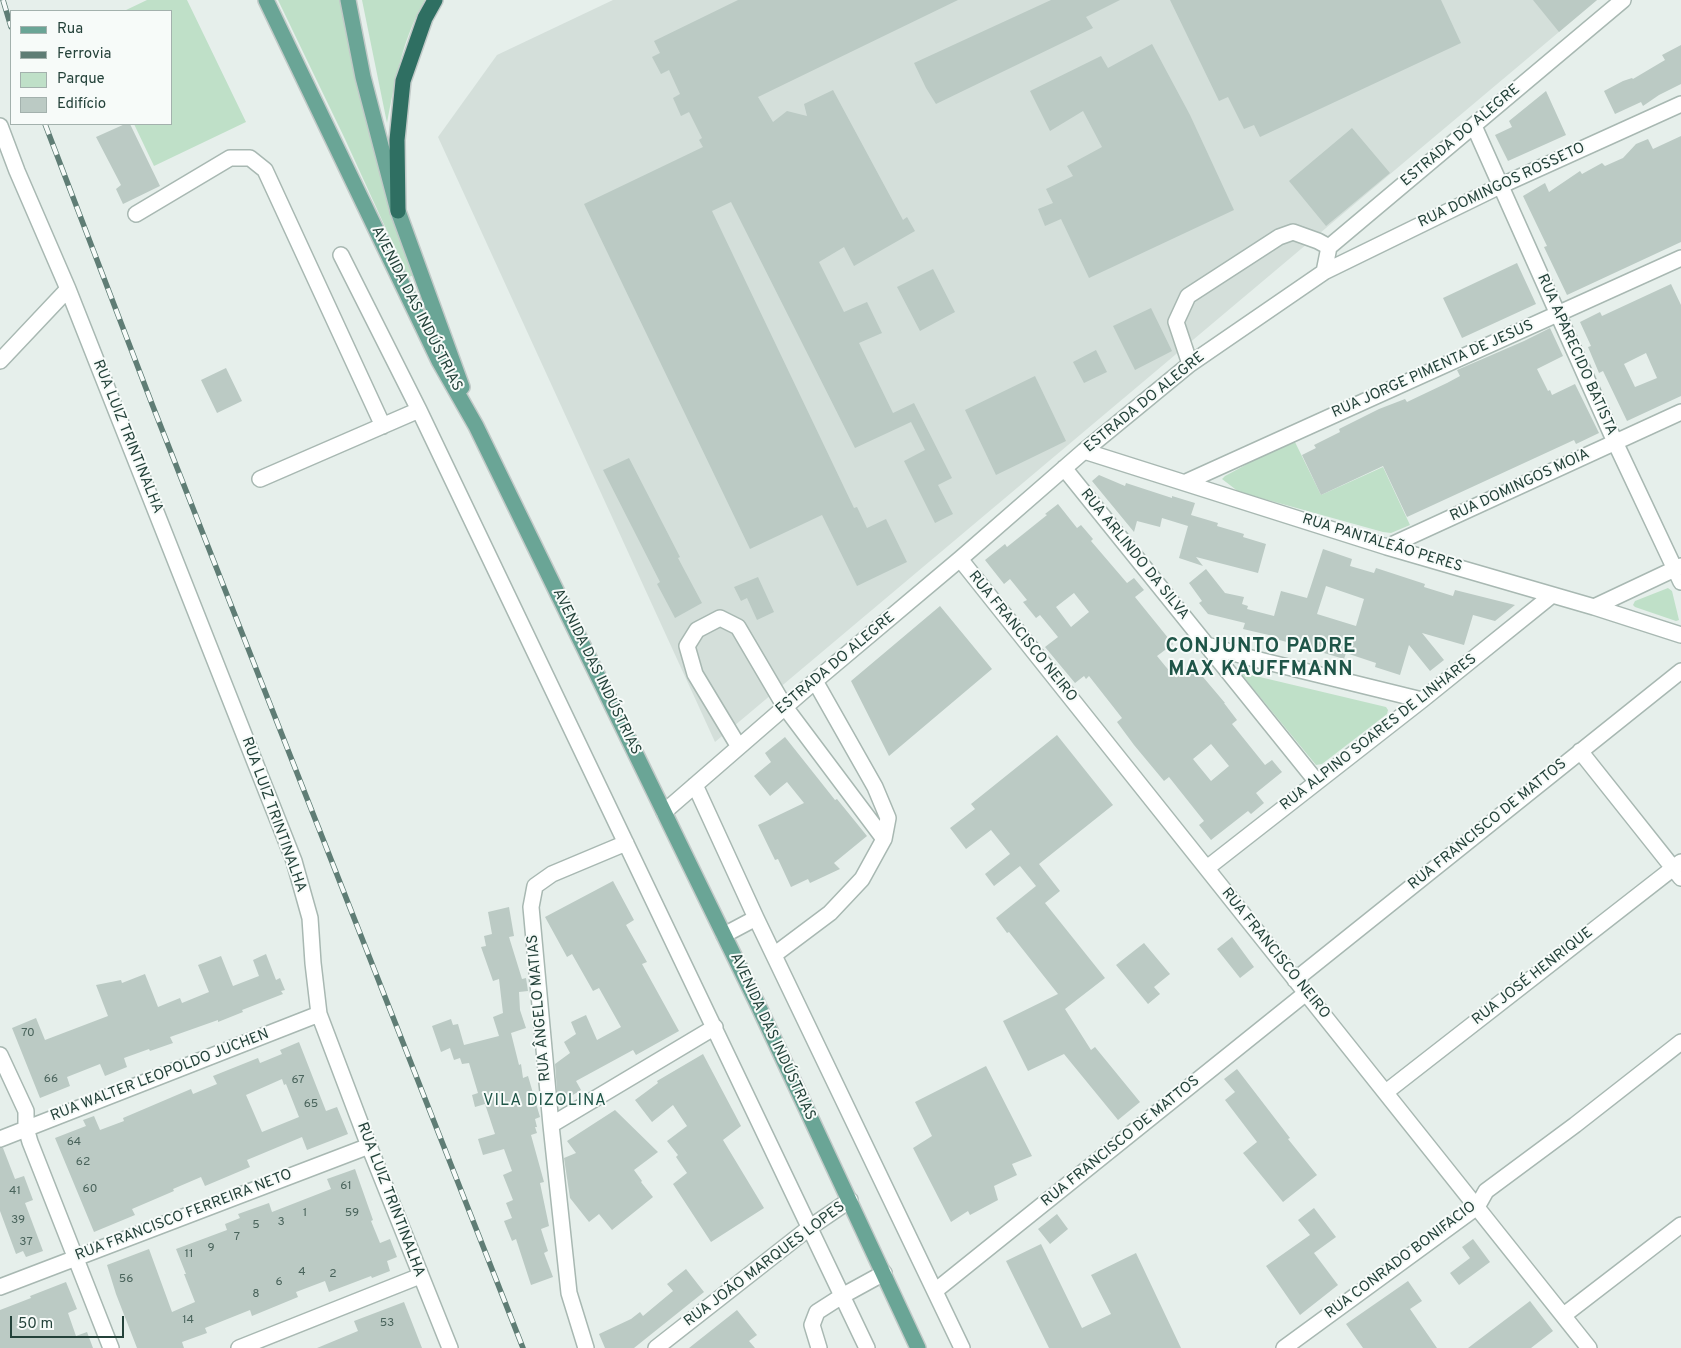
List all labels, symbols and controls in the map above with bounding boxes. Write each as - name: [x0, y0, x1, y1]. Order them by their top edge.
- legend: [10, 10, 172, 125]
- text: Rua: [57, 20, 83, 39]
- text: Ferrovia: [57, 45, 111, 64]
- text: Parque: [57, 70, 105, 89]
- street label: ESTRADA DO ALEGRE: [1398, 81, 1524, 191]
- text: Edifício: [57, 95, 106, 114]
- street label: RUA DOMINGOS ROSSETO: [1416, 139, 1588, 233]
- street label: AVENIDA DAS INDÚSTRIAS: [367, 224, 465, 394]
- street label: RUA APARECIDO BATISTA: [1532, 272, 1620, 438]
- street label: RUA JORGE PIMENTA DE JESUS: [1329, 317, 1537, 423]
- street label: ESTRADA DO ALEGRE: [1081, 349, 1209, 457]
- street label: RUA LUIZ TRINTINALHA: [88, 358, 166, 516]
- street label: RUA DOMINGOS MOIA: [1447, 446, 1593, 526]
- street label: RUA ARLINDO DA SILVA: [1076, 486, 1192, 624]
- street label: RUA PANTALEÃO PERES: [1300, 511, 1464, 577]
- street label: RUA FRANCISCO NEIRO: [964, 568, 1080, 706]
- street label: AVENIDA DAS INDÚSTRIAS: [548, 586, 644, 758]
- street label: ESTRADA DO ALEGRE: [773, 609, 899, 719]
- district label: CONJUNTO PADRE MAX KAUFFMANN: [1164, 636, 1358, 683]
- street label: RUA ALPINO SOARES DE LINHARES: [1277, 651, 1481, 815]
- street label: RUA LUIZ TRINTINALHA: [236, 735, 310, 895]
- street label: RUA FRANCISCO DE MATTOS: [1405, 756, 1571, 894]
- street label: RUA FRANCISCO NEIRO: [1217, 885, 1333, 1023]
- street label: RUA JOSÉ HENRIQUE: [1469, 924, 1597, 1030]
- street label: RUA ÂNGELO MATIAS: [525, 934, 555, 1082]
- street label: AVENIDA DAS INDÚSTRIAS: [725, 950, 819, 1124]
- street label: RUA WALTER LEOPOLDO JUCHEN: [48, 1026, 272, 1126]
- house number: 70: [21, 1027, 35, 1041]
- house number: 66: [44, 1073, 58, 1087]
- street label: RUA FRANCISCO DE MATTOS: [1038, 1073, 1204, 1211]
- house number: 67: [291, 1074, 305, 1088]
- district label: VILA DIZOLINA: [481, 1092, 609, 1112]
- house number: 65: [304, 1098, 318, 1112]
- street label: RUA LUIZ TRINTINALHA: [352, 1120, 428, 1280]
- house number: 64: [67, 1136, 81, 1150]
- house number: 62: [76, 1156, 90, 1170]
- street label: RUA FRANCISCO FERREIRA NETO: [73, 1166, 295, 1266]
- house number: 61: [340, 1180, 352, 1194]
- house number: 60: [83, 1183, 97, 1197]
- house number: 41: [9, 1185, 21, 1199]
- street label: RUA CONRADO BONIFACIO: [1322, 1198, 1480, 1324]
- street label: RUA JOÃO MARQUES LOPES: [681, 1199, 849, 1331]
- house number: 1: [303, 1207, 307, 1221]
- house number: 59: [345, 1207, 359, 1221]
- house number: 39: [11, 1214, 25, 1228]
- house number: 3: [277, 1216, 285, 1230]
- house number: 5: [252, 1219, 260, 1233]
- house number: 7: [234, 1231, 240, 1245]
- house number: 37: [19, 1236, 33, 1250]
- house number: 9: [207, 1242, 215, 1256]
- house number: 11: [185, 1248, 193, 1262]
- house number: 4: [298, 1266, 306, 1280]
- house number: 2: [329, 1268, 337, 1282]
- house number: 56: [119, 1273, 133, 1287]
- house number: 6: [275, 1276, 283, 1290]
- house number: 8: [252, 1288, 260, 1302]
- scale bar: [12, 1306, 126, 1338]
- house number: 14: [182, 1314, 194, 1328]
- text: 50 m: [18, 1315, 53, 1334]
- house number: 53: [380, 1317, 394, 1331]

